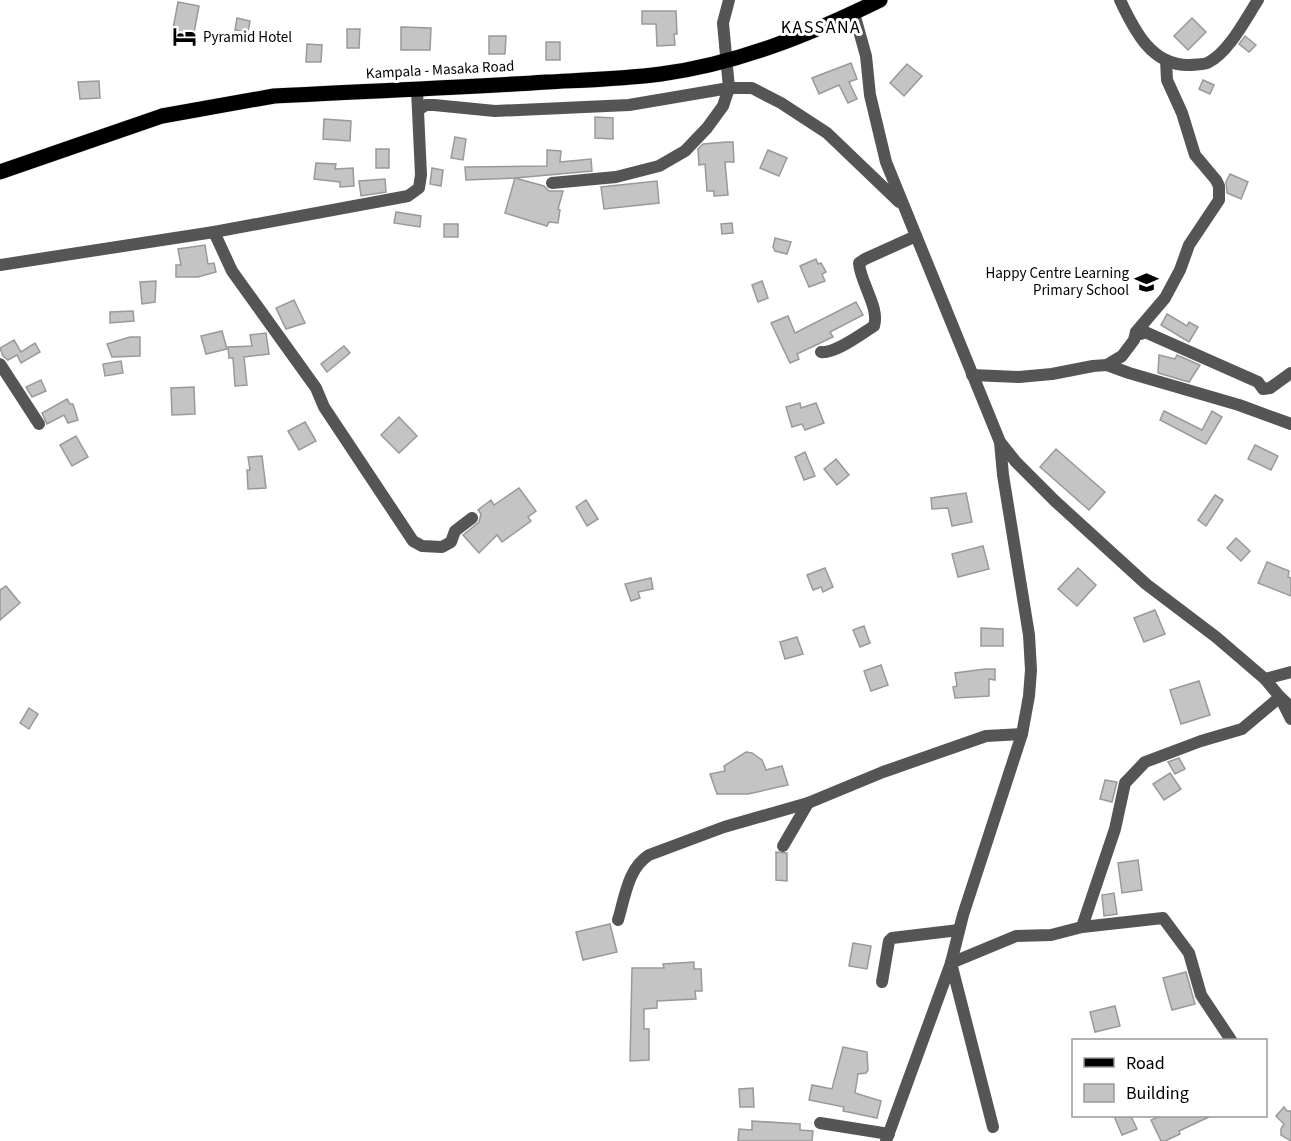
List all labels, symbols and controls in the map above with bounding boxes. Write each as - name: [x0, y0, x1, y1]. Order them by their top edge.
- district label: KASSANA: [781, 15, 861, 40]
- hotel icon: Pyramid Hotel: [172, 24, 198, 50]
- place label: Pyramid Hotel: [203, 27, 292, 48]
- street label: Kampala - Masaka Road: [365, 56, 515, 84]
- place label: Happy Centre Learning Primary School: [986, 263, 1129, 301]
- school or university icon: Happy Centre Learning Primary School: [1134, 269, 1160, 295]
- legend: [1072, 1039, 1267, 1117]
- text: Road: [1126, 1051, 1165, 1076]
- text: Building: [1126, 1081, 1189, 1106]

